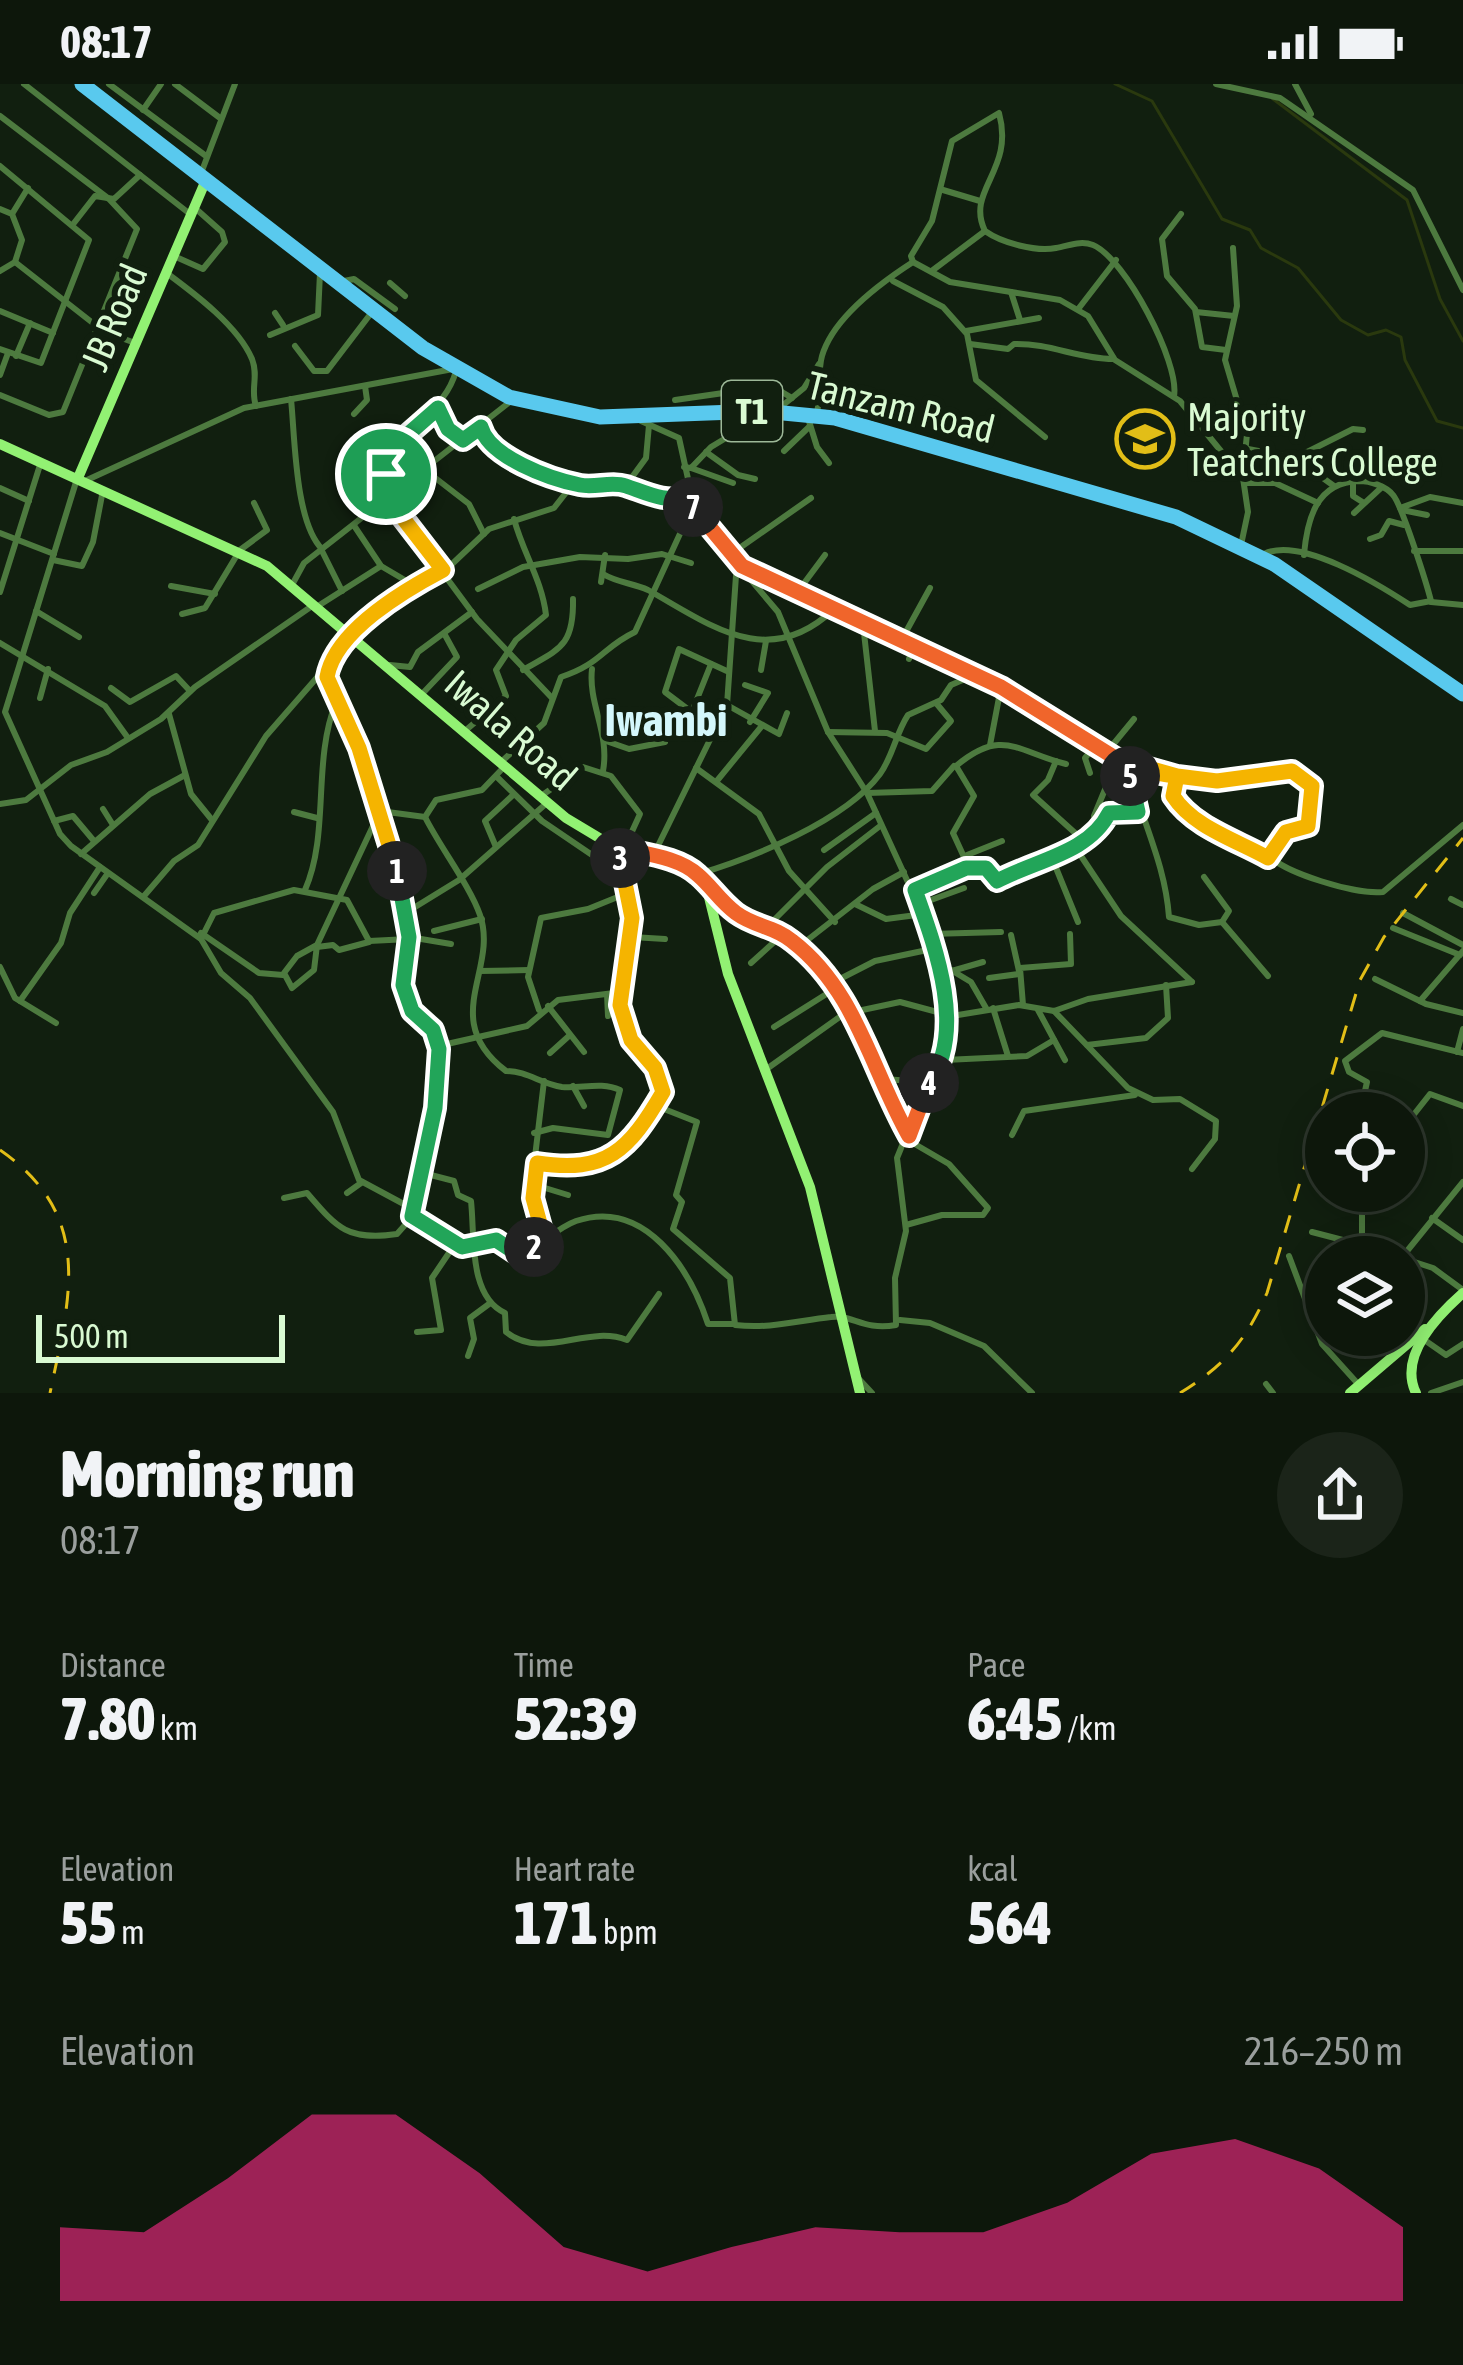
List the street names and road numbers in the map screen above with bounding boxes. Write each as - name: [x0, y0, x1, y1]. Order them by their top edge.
- street label: JB Road: [72, 257, 156, 377]
- street label: Tanzam Road: [803, 362, 999, 452]
- road number: T1: [722, 381, 782, 441]
- street label: Iwala Road: [436, 661, 586, 799]

